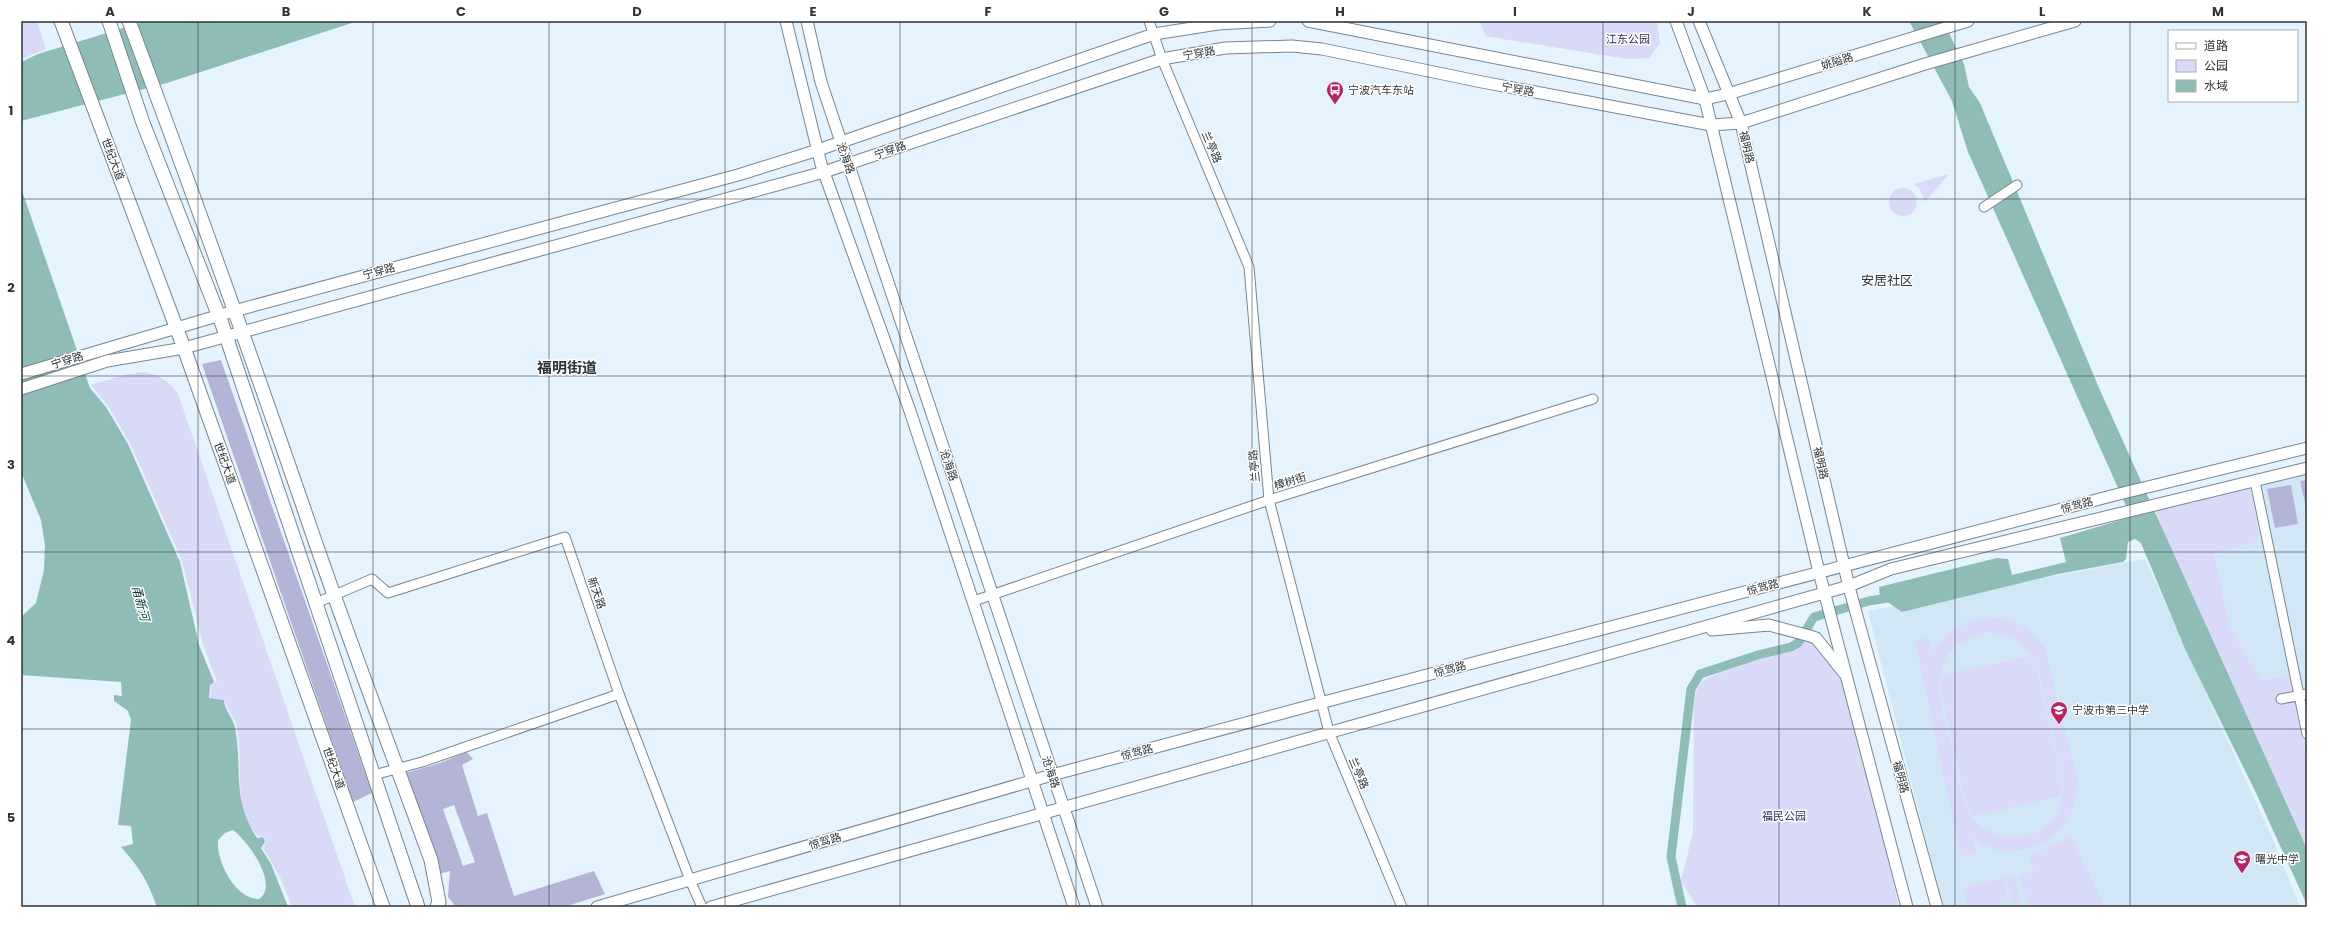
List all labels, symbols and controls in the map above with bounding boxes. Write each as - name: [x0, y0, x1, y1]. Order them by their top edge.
- text: A: [105, 2, 115, 21]
- text: B: [282, 2, 291, 21]
- text: C: [456, 2, 466, 21]
- text: D: [632, 2, 642, 21]
- text: E: [809, 2, 817, 21]
- text: F: [984, 2, 992, 21]
- text: G: [1159, 2, 1169, 21]
- text: H: [1335, 2, 1345, 21]
- text: I: [1513, 2, 1517, 21]
- text: J: [1687, 2, 1695, 21]
- text: K: [1862, 2, 1872, 21]
- text: L: [2039, 2, 2045, 21]
- text: M: [2212, 2, 2224, 21]
- legend: [2168, 30, 2298, 102]
- park label: 江东公园: [1606, 31, 1650, 47]
- text: 道路: [2204, 37, 2228, 54]
- street label: 宁穿路: [1181, 42, 1217, 64]
- street label: 姚隘路: [1819, 49, 1855, 73]
- text: 公园: [2204, 57, 2228, 74]
- text: 水域: [2204, 77, 2228, 94]
- street label: 宁穿路: [1500, 78, 1536, 100]
- bus stop icon: 宁波汽车东站: [1325, 80, 1345, 105]
- place label: 宁波汽车东站: [1348, 82, 1414, 98]
- text: 1: [9, 101, 13, 120]
- street label: 兰亭路: [1198, 129, 1226, 165]
- street label: 福明路: [1735, 129, 1759, 165]
- street label: 世纪大道: [98, 136, 128, 182]
- street label: 宁穿路: [872, 137, 908, 163]
- street label: 沧海路: [833, 140, 859, 176]
- street label: 宁穿路: [361, 259, 397, 283]
- district label: 安居社区: [1861, 271, 1913, 290]
- text: 2: [7, 278, 15, 297]
- street label: 宁穿路: [49, 348, 85, 372]
- district label: 福明街道: [537, 357, 597, 378]
- street label: 世纪大道: [210, 440, 240, 486]
- street label: 福明路: [1809, 445, 1833, 481]
- street label: 沧海路: [936, 447, 962, 483]
- street label: 兰亭路: [1245, 449, 1263, 483]
- text: 3: [7, 455, 15, 474]
- street label: 樟树街: [1272, 469, 1308, 493]
- street label: 惊驾路: [2059, 493, 2095, 517]
- street label: 新天路: [584, 575, 610, 611]
- street label: 惊驾路: [1745, 575, 1781, 599]
- water label: 甬新河: [128, 583, 154, 625]
- text: 4: [7, 631, 16, 650]
- street label: 惊驾路: [1432, 657, 1468, 681]
- school or university icon: 宁波市第三中学: [2049, 700, 2069, 725]
- place label: 宁波市第三中学: [2072, 702, 2149, 718]
- street label: 惊驾路: [1119, 740, 1155, 764]
- street label: 世纪大道: [319, 745, 349, 791]
- street label: 沧海路: [1038, 754, 1064, 790]
- street label: 兰亭路: [1345, 755, 1373, 791]
- street label: 福明路: [1889, 759, 1913, 795]
- text: 5: [7, 808, 15, 827]
- park label: 福民公园: [1762, 808, 1806, 824]
- street label: 惊驾路: [807, 829, 843, 853]
- school or university icon: 曙光中学: [2232, 849, 2252, 874]
- place label: 曙光中学: [2255, 851, 2299, 867]

